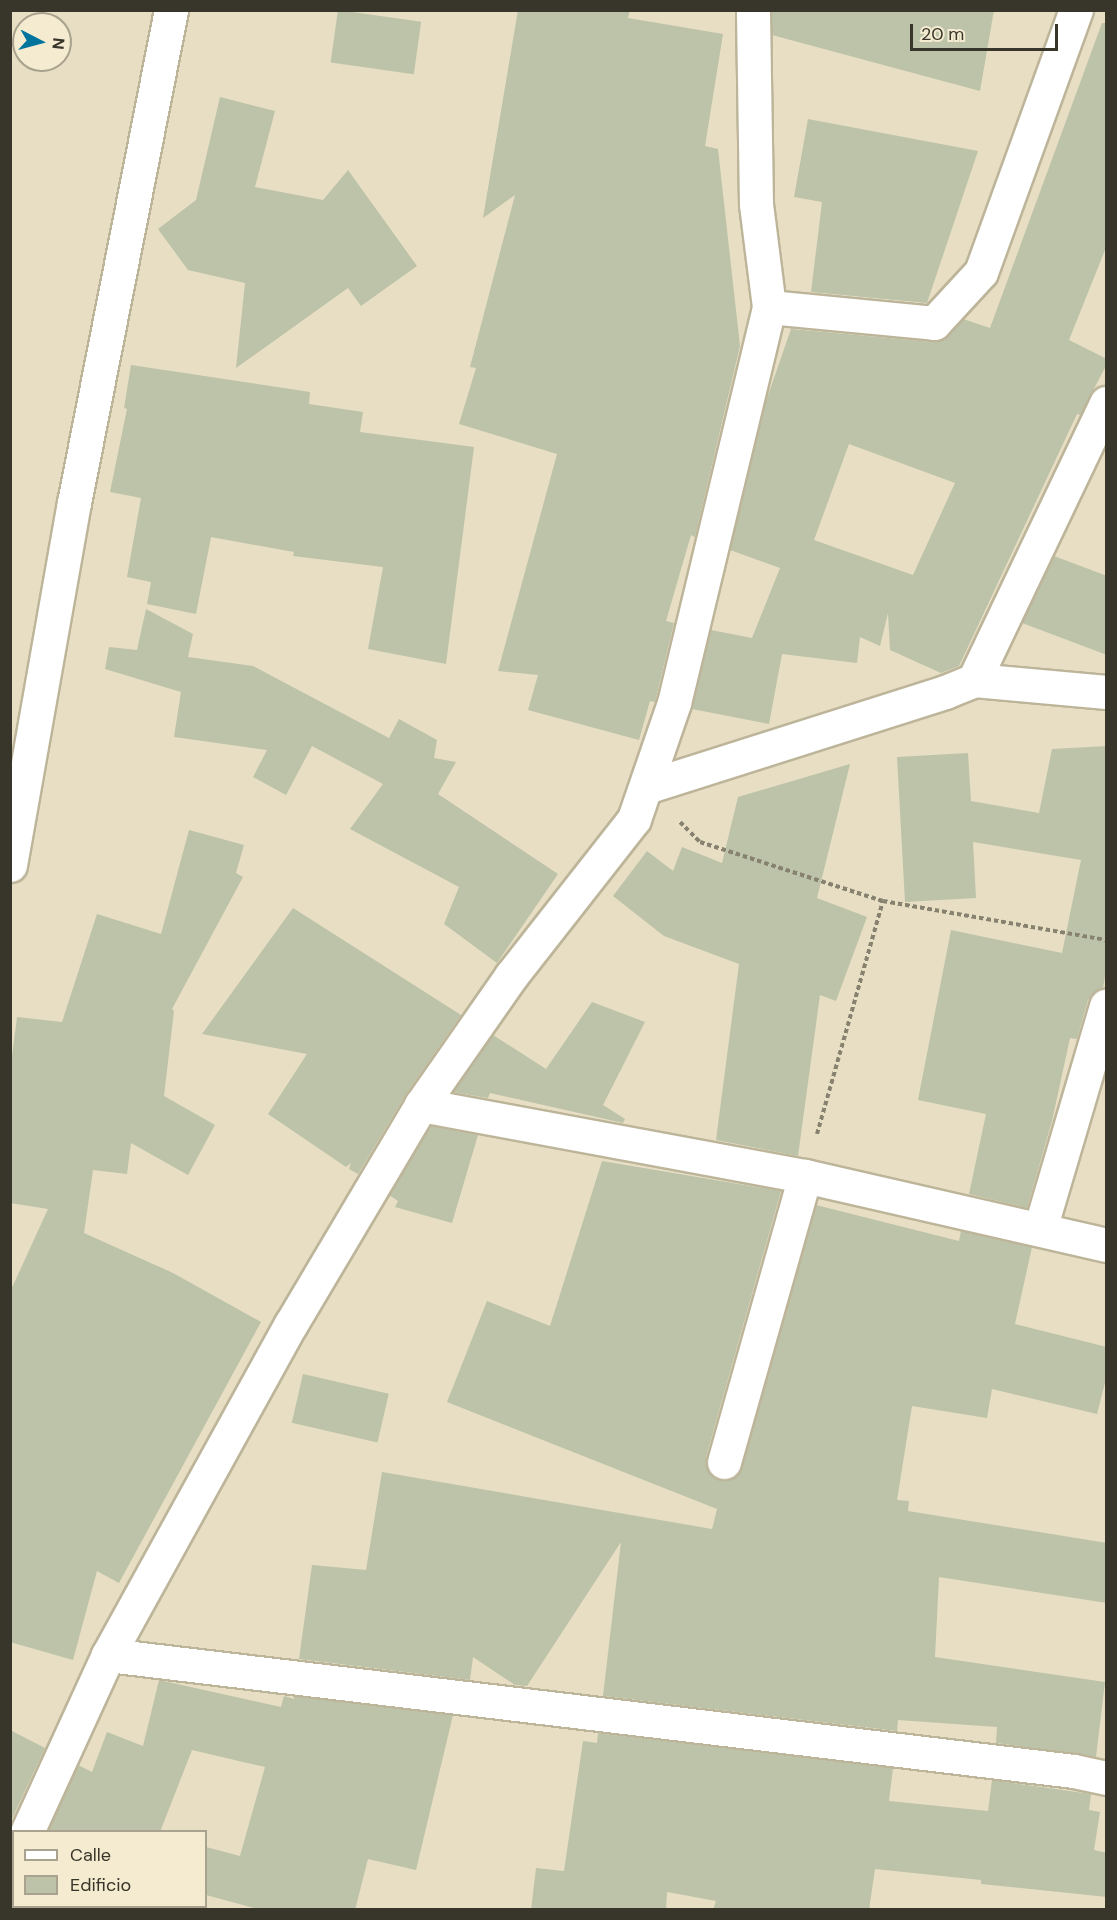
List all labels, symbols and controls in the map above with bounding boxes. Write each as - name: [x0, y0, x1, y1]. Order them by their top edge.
- north arrow: [12, 12, 72, 72]
- scale bar: [913, 12, 1062, 50]
- text: 20 m: [921, 22, 964, 46]
- text: N: [47, 37, 69, 51]
- legend: [12, 1830, 207, 1908]
- text: Calle: [70, 1843, 111, 1867]
- text: Edificio: [70, 1873, 131, 1897]

